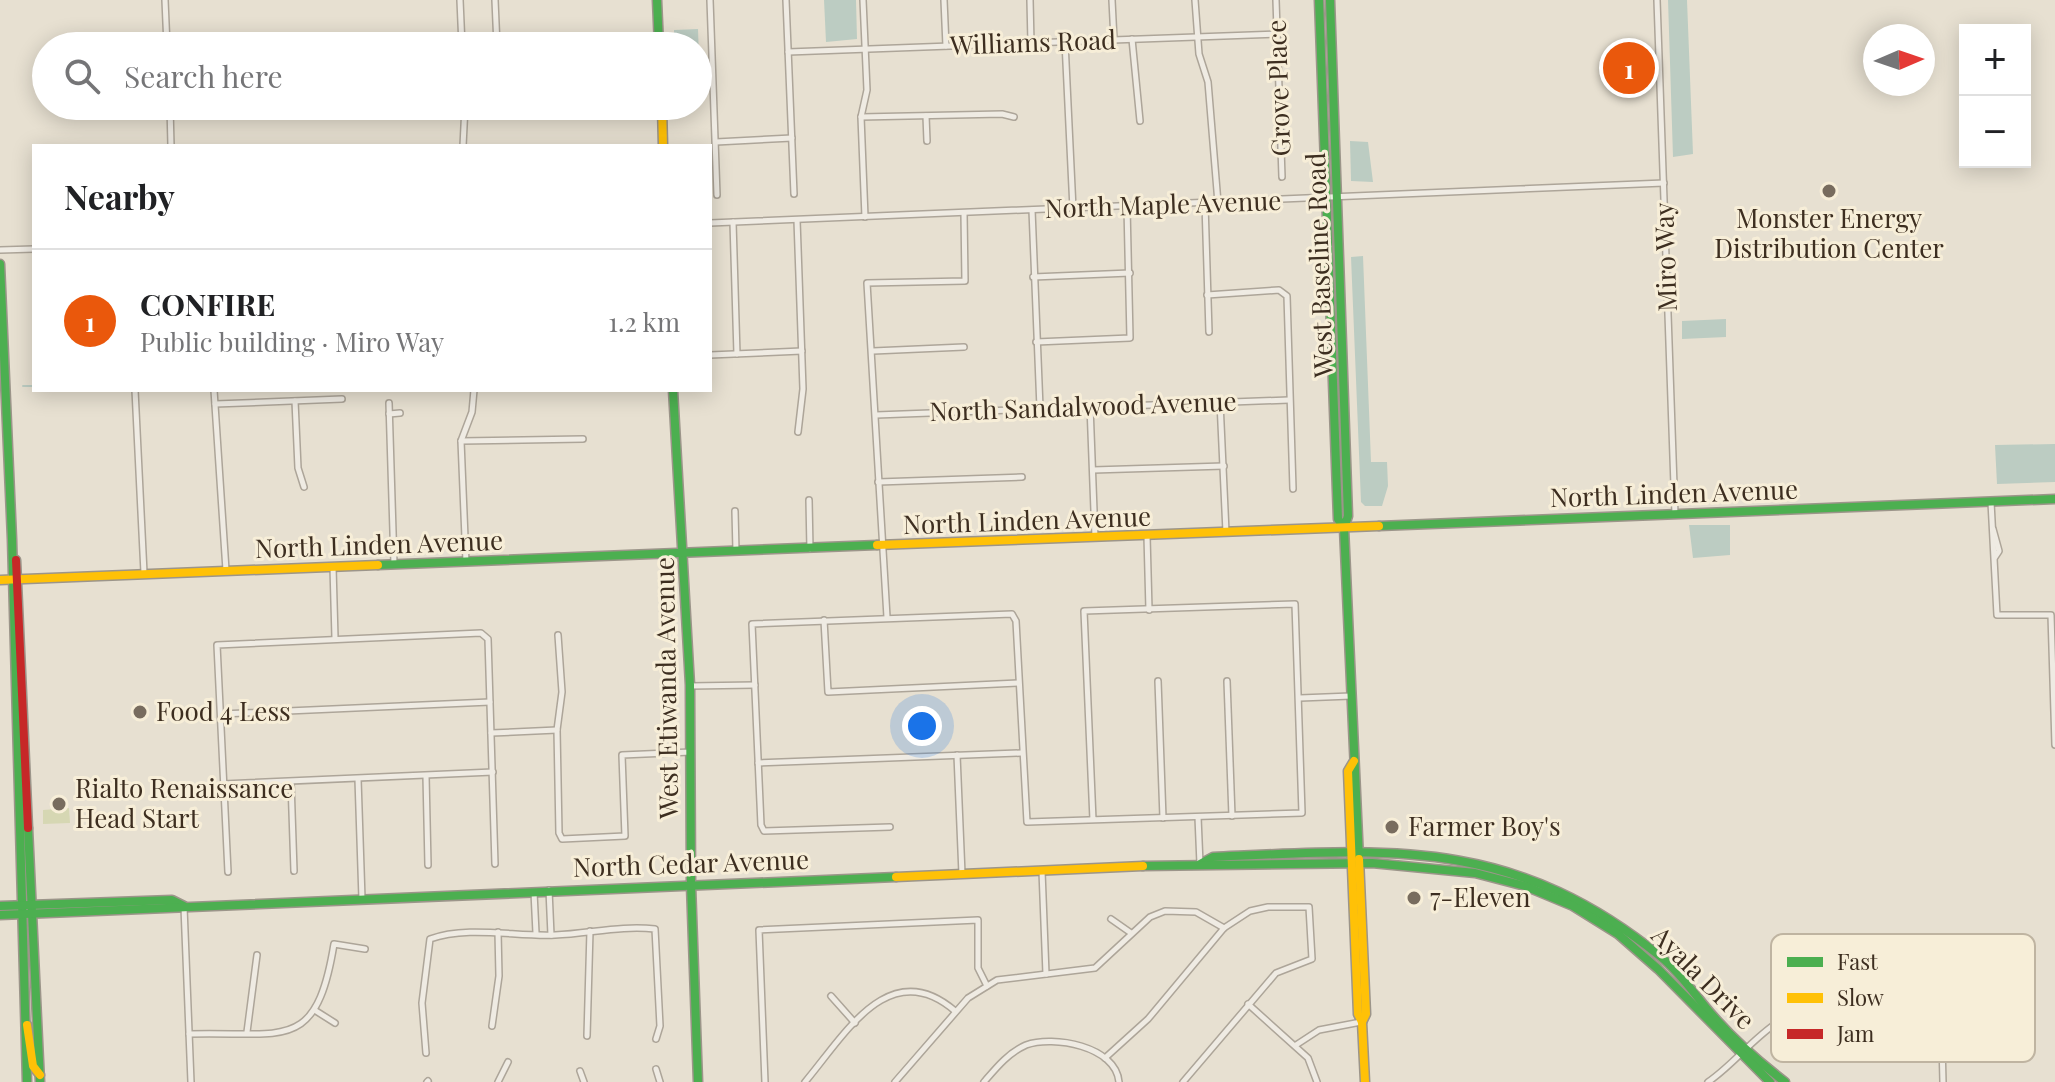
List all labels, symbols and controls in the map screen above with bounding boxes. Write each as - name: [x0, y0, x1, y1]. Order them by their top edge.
- street label: Grove Place: [1258, 19, 1297, 157]
- street label: Williams Road: [948, 21, 1117, 62]
- north arrow: [1863, 24, 1935, 96]
- map controls: [1959, 24, 2031, 168]
- button: +: [1959, 24, 2031, 96]
- search box: [32, 32, 712, 120]
- pin: 1: [1603, 38, 1655, 98]
- icon: search: [60, 54, 104, 98]
- text: Search here: [124, 56, 283, 96]
- button: −: [1959, 96, 2031, 168]
- street label: West Baseline Road: [1297, 152, 1340, 379]
- text: Nearby: [64, 173, 175, 219]
- street label: North Maple Avenue: [1044, 182, 1282, 225]
- marker: Monster Energy Distribution Center: [1820, 182, 1838, 200]
- place label: Monster Energy Distribution Center: [1714, 200, 1944, 265]
- street label: Miro Way: [1645, 202, 1684, 312]
- text: CONFIRE: [140, 284, 275, 324]
- text: 1: [85, 304, 95, 339]
- text: 1.2 km: [608, 304, 680, 339]
- text: Public building · Miro Way: [140, 324, 444, 359]
- street label: North Sandalwood Avenue: [929, 383, 1237, 428]
- street label: North Linden Avenue: [1549, 471, 1799, 514]
- street label: North Linden Avenue: [902, 498, 1152, 541]
- street label: North Linden Avenue: [254, 522, 504, 565]
- street label: West Etiwanda Avenue: [646, 557, 685, 820]
- place label: Food 4 Less: [156, 693, 291, 728]
- marker: Food 4 Less: [131, 703, 149, 721]
- your location: [902, 706, 942, 746]
- place label: Rialto Renaissance Head Start: [75, 770, 293, 835]
- marker: Rialto Renaissance Head Start: [50, 795, 68, 813]
- place label: Farmer Boy's: [1408, 808, 1561, 843]
- marker: Farmer Boy's: [1383, 818, 1401, 836]
- street label: North Cedar Avenue: [572, 841, 810, 884]
- place label: 7-Eleven: [1430, 879, 1531, 914]
- marker: 7-Eleven: [1405, 889, 1423, 907]
- street label: Ayala Drive: [1644, 917, 1763, 1036]
- legend: [1771, 934, 2035, 1062]
- text: Fast: [1837, 946, 1879, 976]
- text: Slow: [1837, 982, 1884, 1012]
- text: Jam: [1836, 1018, 1875, 1048]

